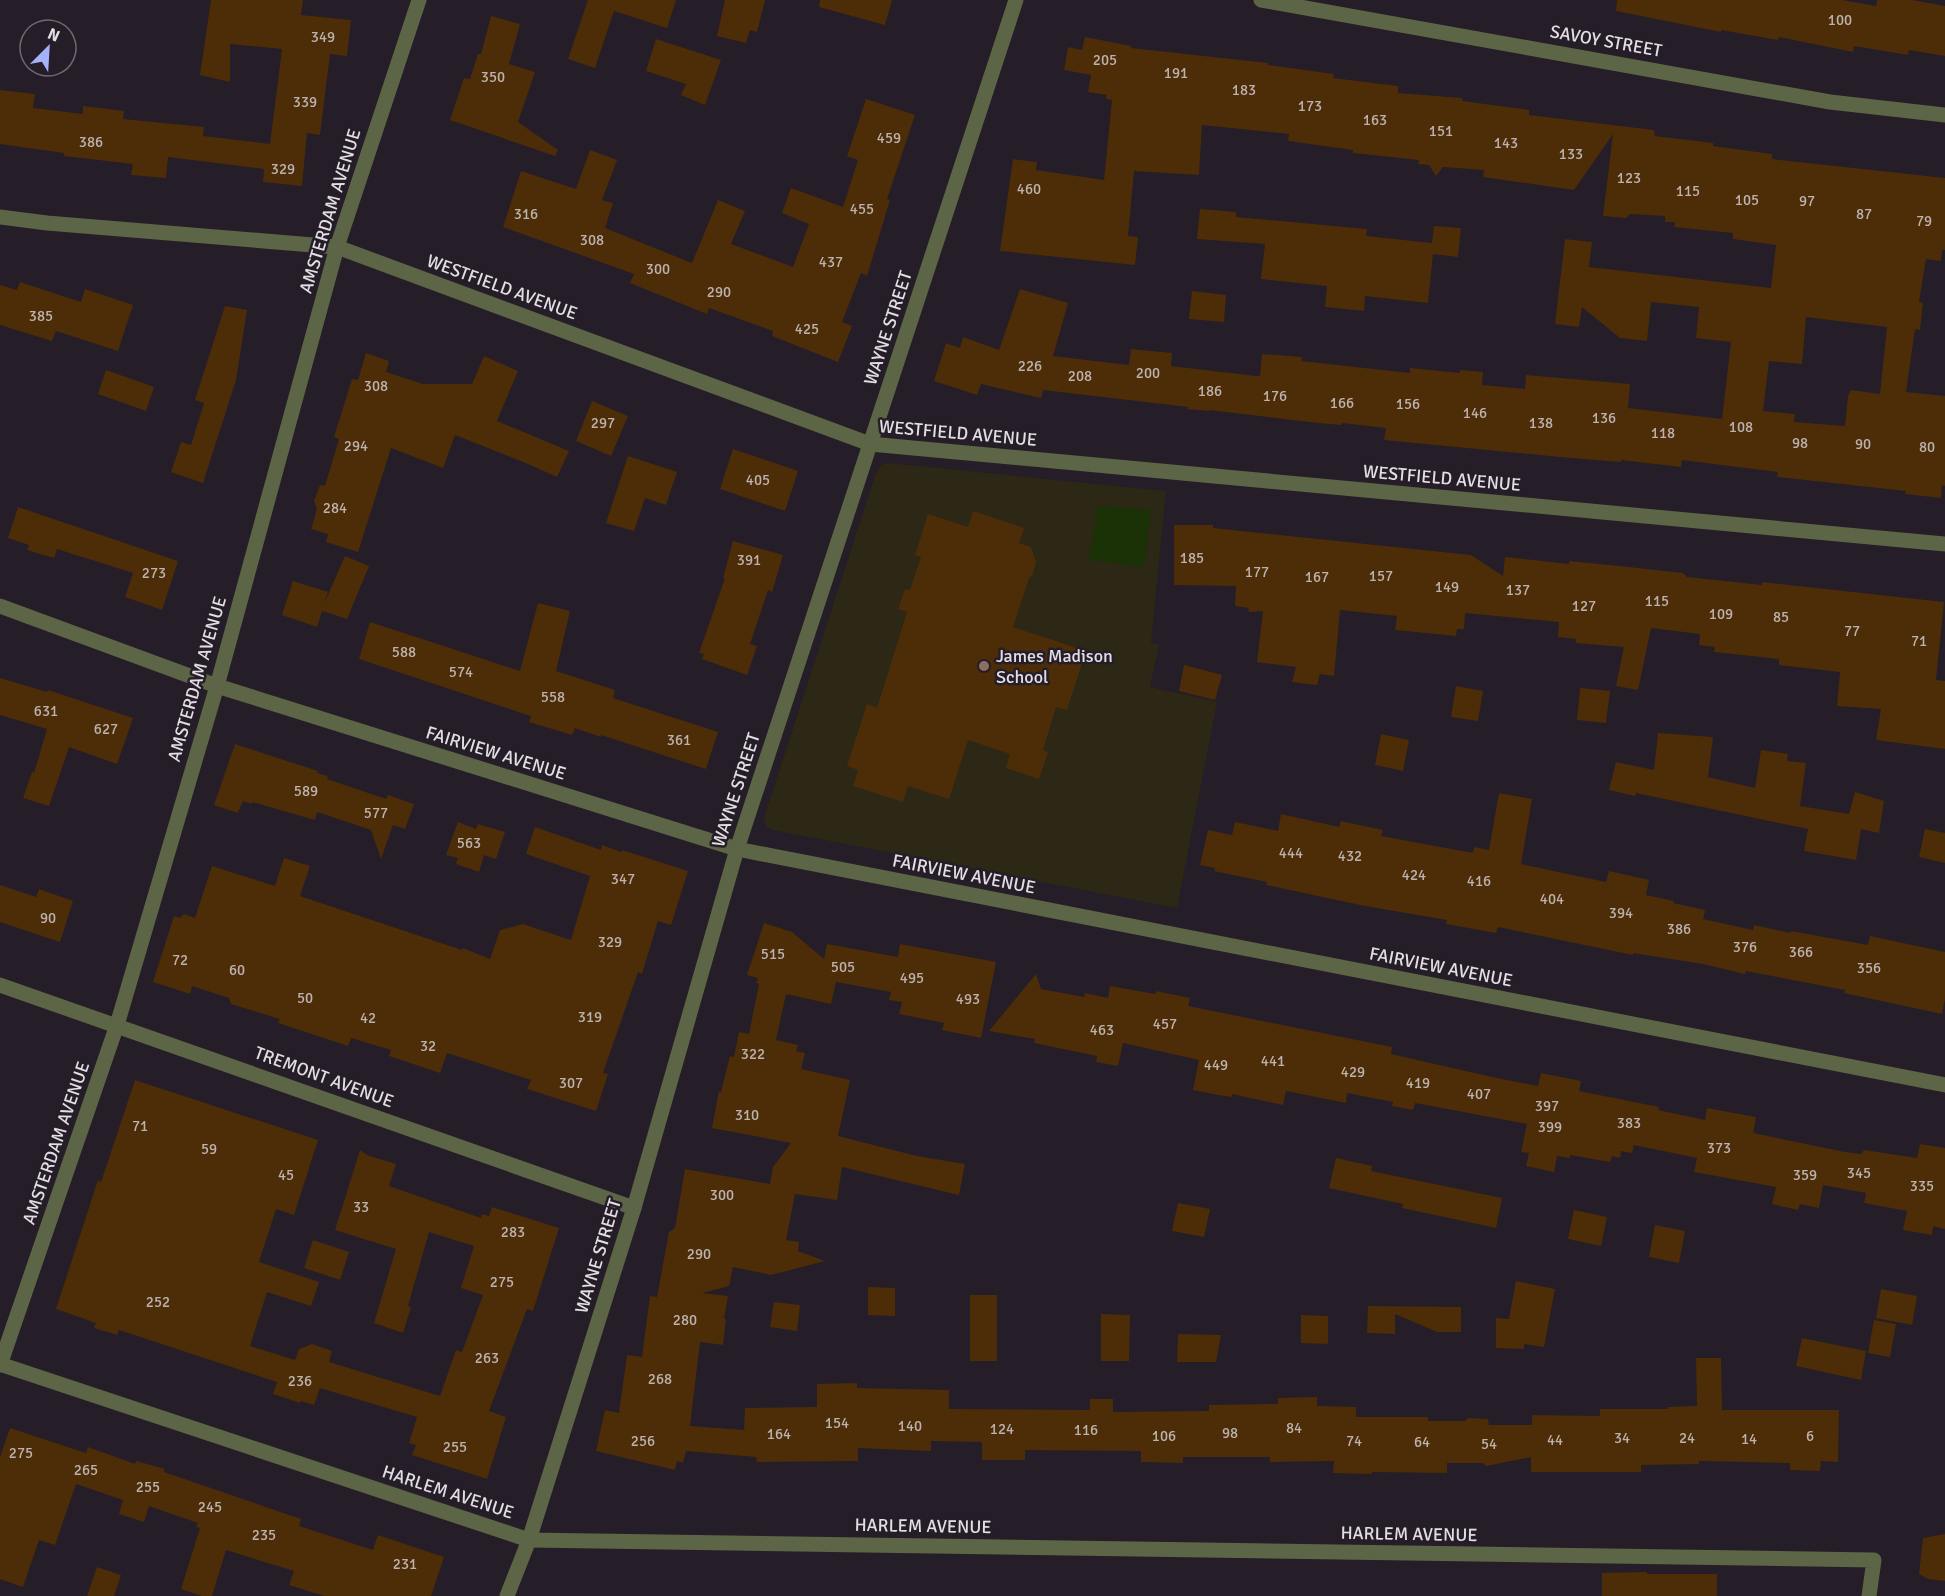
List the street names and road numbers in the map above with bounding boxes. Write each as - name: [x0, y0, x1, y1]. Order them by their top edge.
- street label: SAVOY STREET: [1548, 20, 1664, 62]
- street label: AMSTERDAM AVENUE: [294, 126, 366, 296]
- street label: WESTFIELD AVENUE: [424, 250, 580, 324]
- street label: WAYNE STREET: [859, 268, 917, 388]
- street label: WESTFIELD AVENUE: [878, 415, 1038, 451]
- street label: WESTFIELD AVENUE: [1362, 460, 1522, 496]
- street label: AMSTERDAM AVENUE: [163, 594, 231, 764]
- street label: FAIRVIEW AVENUE: [423, 721, 569, 785]
- street label: WAYNE STREET: [707, 730, 765, 850]
- street label: FAIRVIEW AVENUE: [891, 849, 1037, 899]
- street label: FAIRVIEW AVENUE: [1368, 942, 1514, 992]
- street label: TREMONT AVENUE: [251, 1042, 397, 1112]
- street label: AMSTERDAM AVENUE: [18, 1059, 94, 1227]
- street label: WAYNE STREET: [570, 1196, 626, 1316]
- street label: HARLEM AVENUE: [379, 1460, 517, 1524]
- street label: HARLEM AVENUE: [854, 1514, 992, 1538]
- street label: HARLEM AVENUE: [1340, 1522, 1478, 1546]

